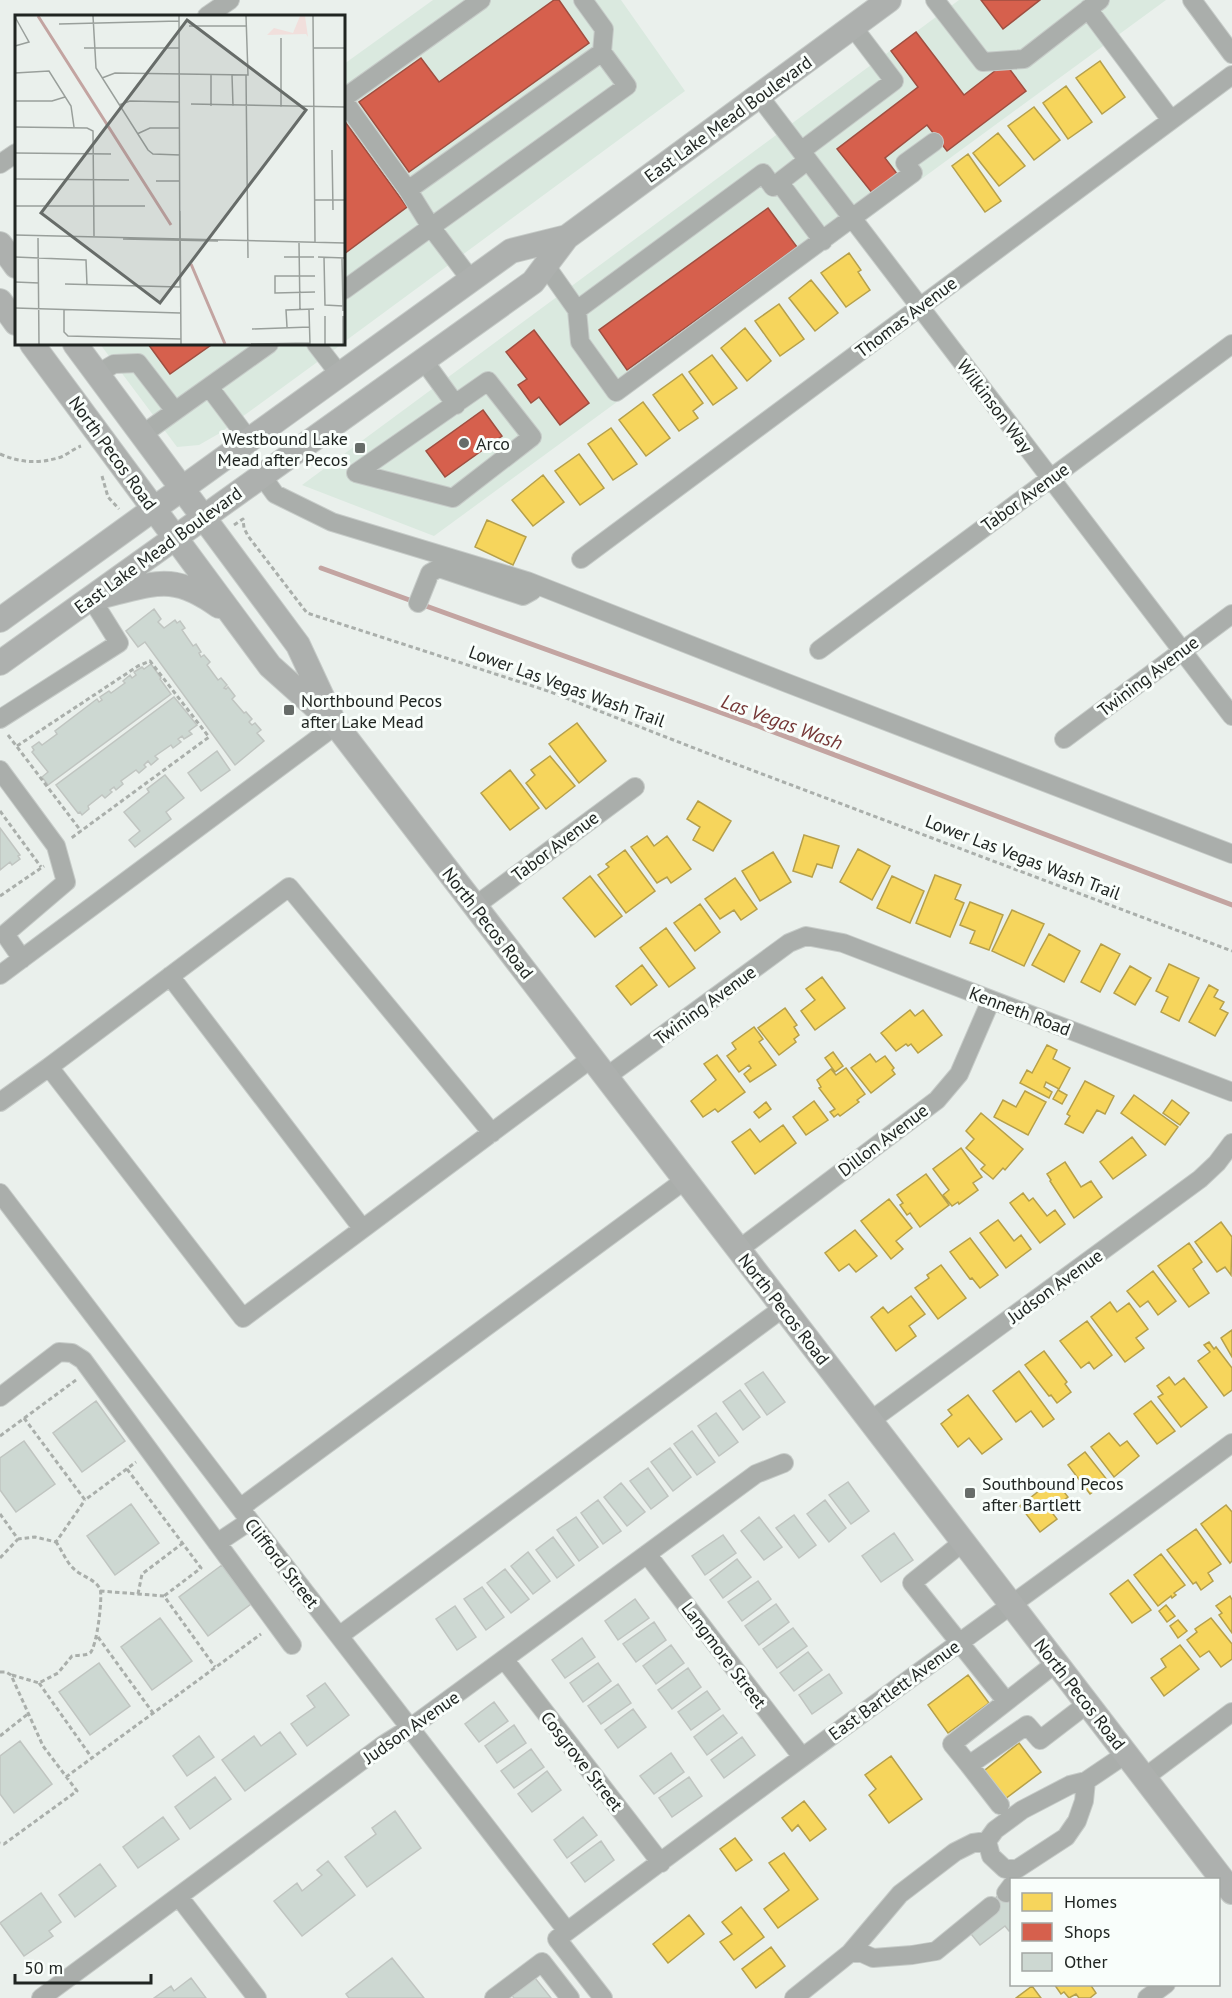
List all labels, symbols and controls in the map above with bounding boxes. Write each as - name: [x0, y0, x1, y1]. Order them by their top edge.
- inset map: [15, 15, 345, 345]
- street label: East Lake Mead Boulevard: [640, 51, 816, 187]
- street label: Thomas Avenue: [851, 271, 961, 363]
- street label: Wilkinson Way: [952, 355, 1038, 458]
- street label: North Pecos Road: [64, 391, 162, 515]
- place label: Westbound Lake Mead after Pecos: [218, 427, 348, 471]
- place label: Arco: [476, 432, 510, 455]
- marker: Arco: [457, 436, 471, 450]
- marker: Westbound Lake Mead after Pecos: [353, 441, 367, 455]
- street label: Tabor Avenue: [977, 457, 1073, 537]
- street label: East Lake Mead Boulevard: [70, 482, 246, 618]
- street label: Twining Avenue: [1093, 631, 1203, 721]
- street label: Lower Las Vegas Wash Trail: [466, 640, 669, 733]
- water label: Las Vegas Wash: [718, 688, 846, 756]
- place label: Northbound Pecos after Lake Mead: [301, 689, 442, 733]
- marker: Northbound Pecos after Lake Mead: [282, 703, 296, 717]
- street label: Tabor Avenue: [507, 806, 603, 886]
- street label: Lower Las Vegas Wash Trail: [922, 809, 1125, 905]
- street label: North Pecos Road: [437, 863, 539, 983]
- street label: Twining Avenue: [650, 960, 760, 1050]
- street label: Kenneth Road: [966, 981, 1074, 1041]
- street label: Dillon Avenue: [833, 1099, 933, 1181]
- street label: Judson Avenue: [1002, 1244, 1107, 1329]
- street label: North Pecos Road: [733, 1249, 835, 1369]
- place label: Southbound Pecos after Bartlett: [982, 1472, 1124, 1516]
- marker: Southbound Pecos after Bartlett: [963, 1486, 977, 1500]
- street label: Clifford Street: [240, 1513, 324, 1613]
- street label: Langmore Street: [676, 1597, 772, 1713]
- street label: North Pecos Road: [1029, 1634, 1131, 1754]
- street label: East Bartlett Avenue: [824, 1635, 964, 1745]
- street label: Judson Avenue: [358, 1685, 464, 1769]
- street label: Cosgrove Street: [536, 1706, 628, 1816]
- legend: [1010, 1878, 1220, 1986]
- text: Homes: [1064, 1890, 1117, 1913]
- text: Shops: [1064, 1920, 1110, 1943]
- scale bar: [15, 1947, 152, 1985]
- text: Other: [1064, 1950, 1108, 1973]
- text: 50 m: [24, 1956, 63, 1979]

